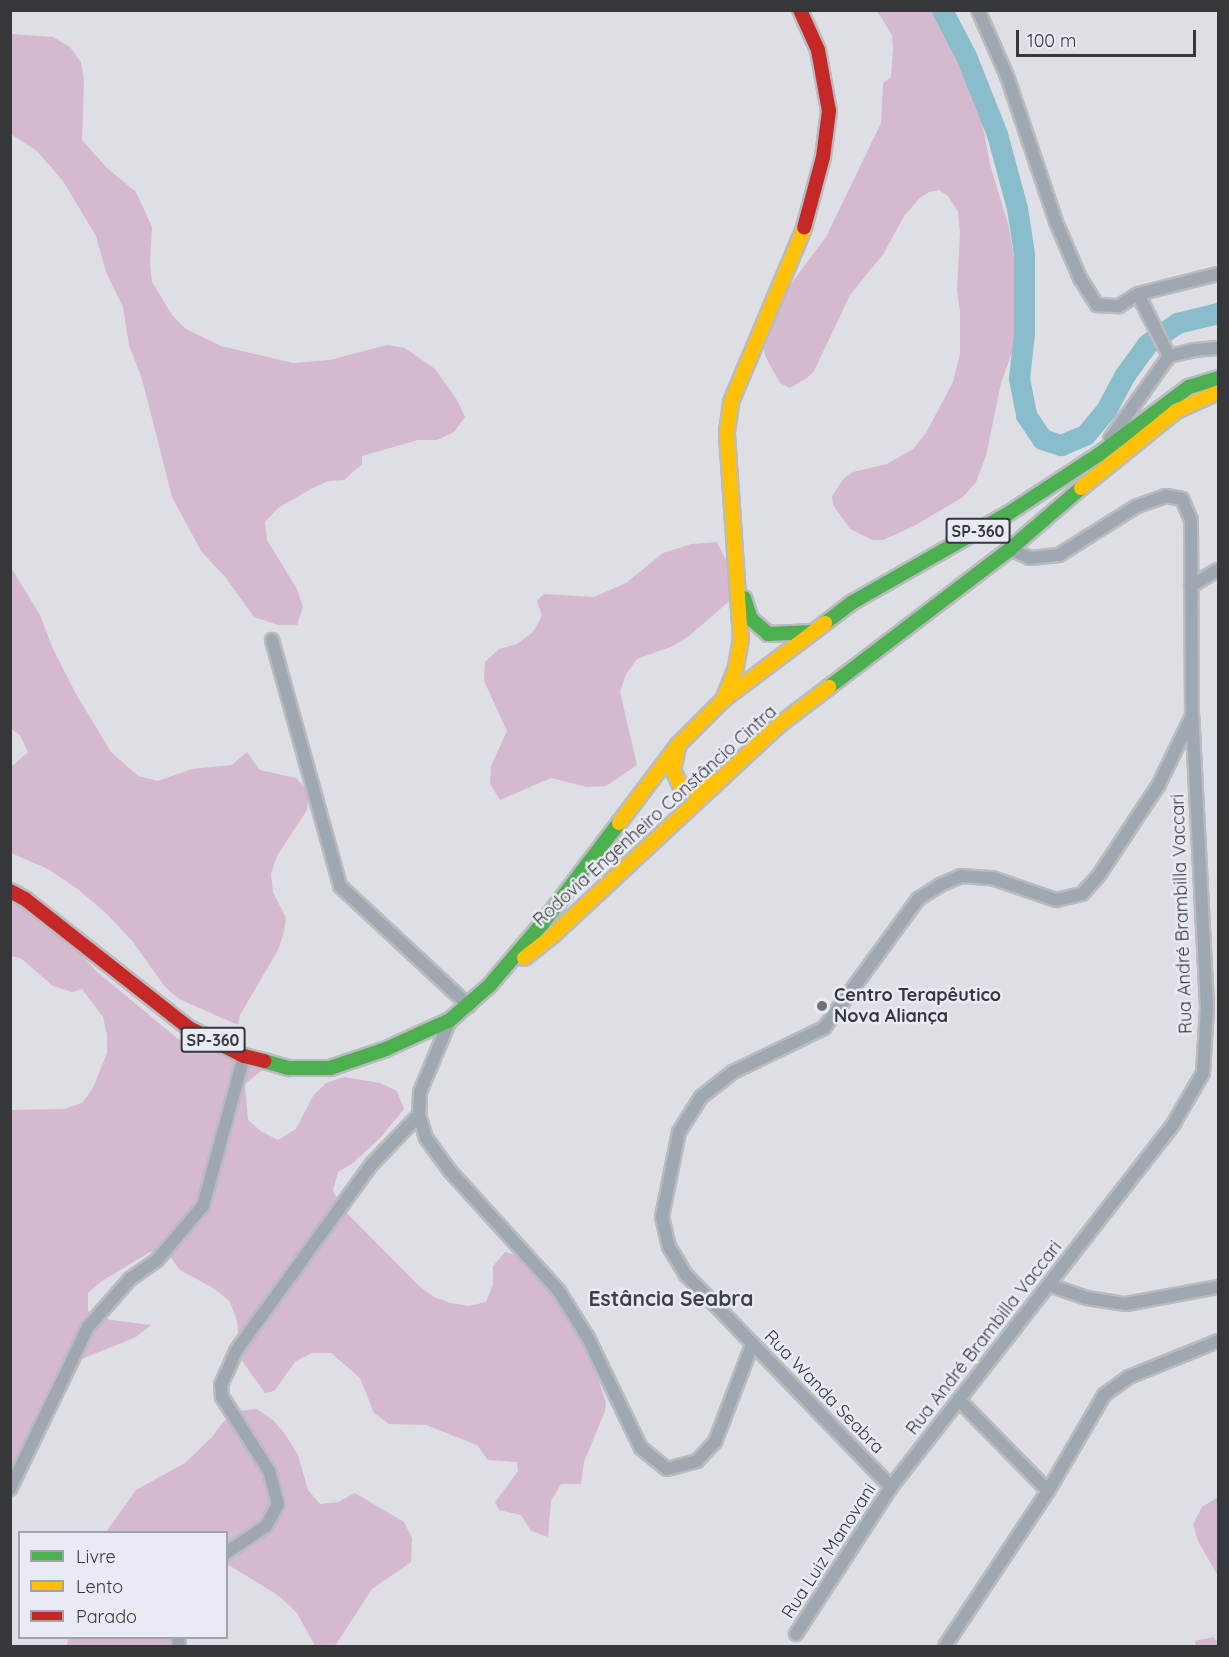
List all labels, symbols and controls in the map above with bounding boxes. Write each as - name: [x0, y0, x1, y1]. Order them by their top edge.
- scale bar: [1019, 18, 1199, 56]
- text: 100 m: [1027, 29, 1076, 52]
- road number: SP-360: [945, 518, 1011, 544]
- street label: Rodovia Engenheiro Constâncio Cintra: [529, 701, 781, 931]
- street label: Rua André Brambilla Vaccari: [1167, 794, 1197, 1034]
- place label: Centro Terapêutico Nova Aliança: [834, 985, 1001, 1028]
- marker: Centro Terapêutico Nova Aliança: [815, 999, 829, 1013]
- road number: SP-360: [180, 1027, 246, 1053]
- street label: Rua André Brambilla Vaccari: [902, 1237, 1066, 1439]
- district label: Estância Seabra: [589, 1285, 753, 1311]
- street label: Rua Wanda Seabra: [760, 1326, 888, 1458]
- street label: Rua Luiz Manovani: [777, 1479, 881, 1623]
- legend: [18, 1531, 228, 1639]
- text: Livre: [76, 1545, 116, 1568]
- text: Lento: [76, 1575, 123, 1598]
- text: Parado: [76, 1605, 137, 1628]

